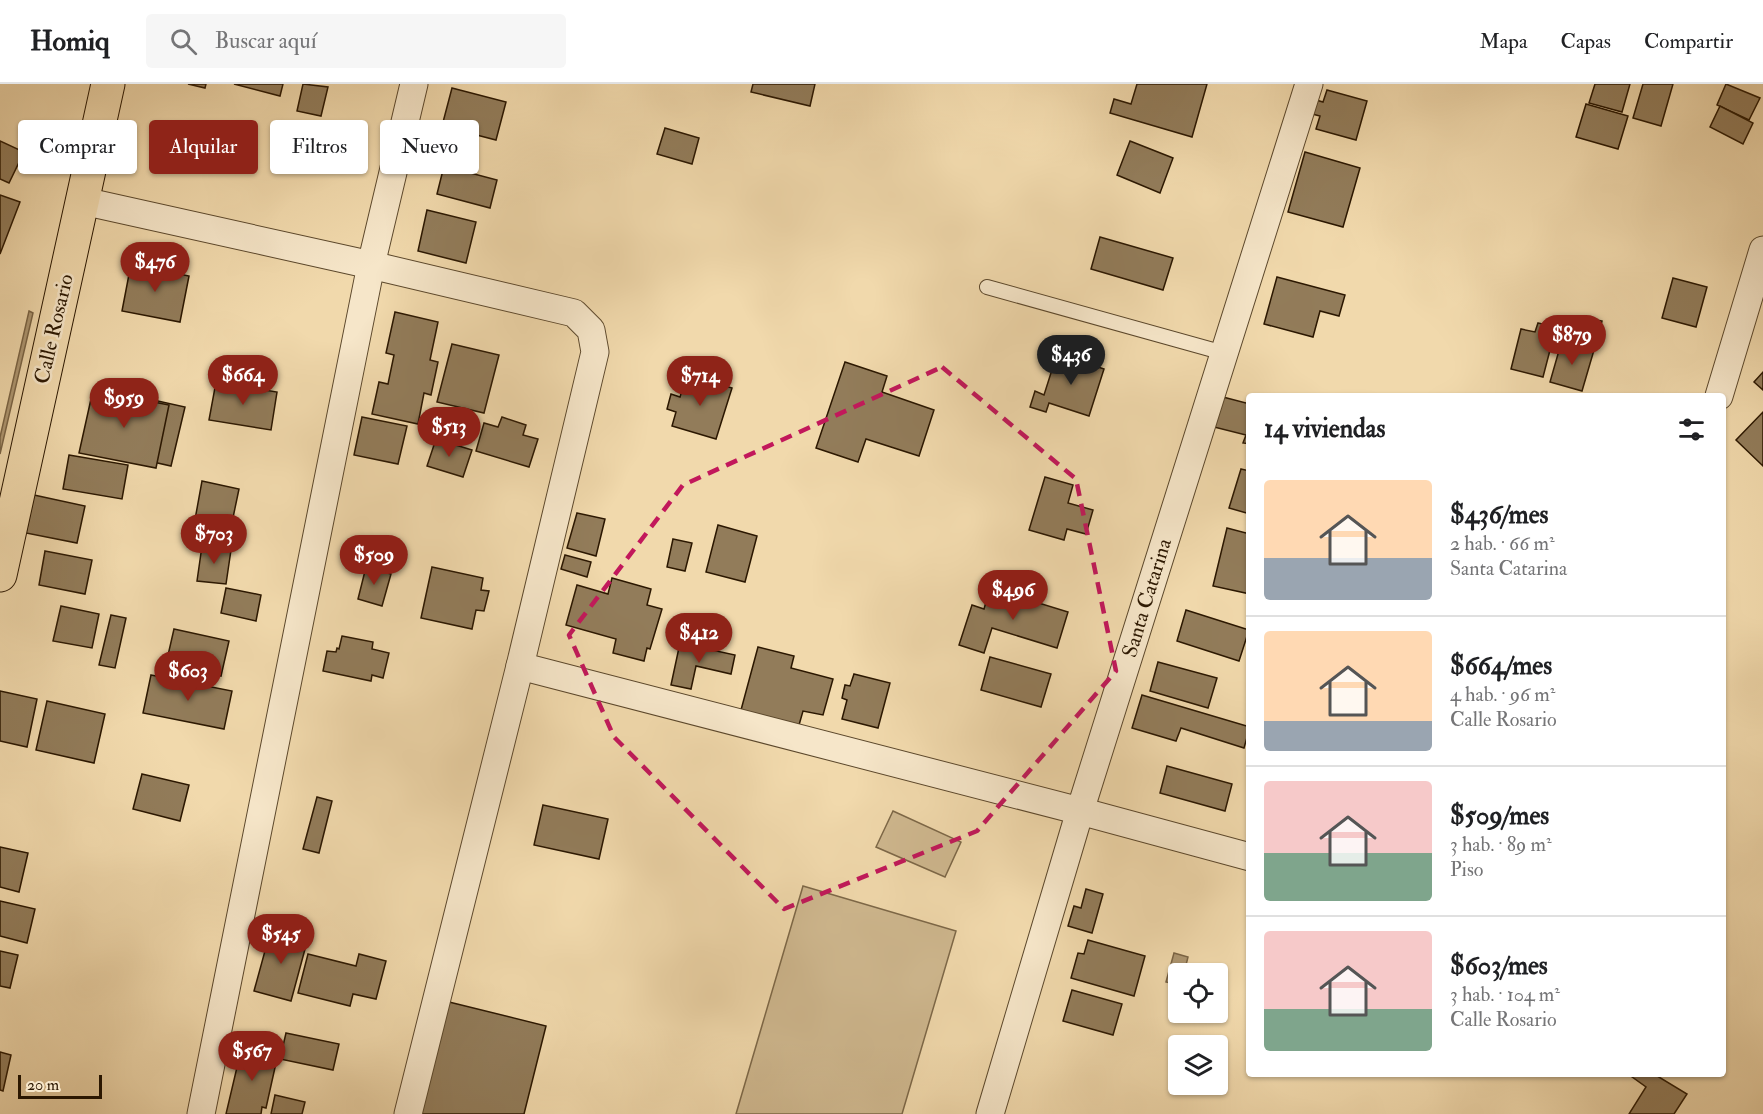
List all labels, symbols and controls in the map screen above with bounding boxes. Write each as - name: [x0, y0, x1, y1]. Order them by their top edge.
- search box: [146, 14, 566, 68]
- text: Homiq: [30, 24, 110, 59]
- icon: search: [167, 25, 200, 58]
- text: Buscar aquí: [215, 27, 317, 55]
- text: Mapa: [1480, 28, 1528, 55]
- text: Capas: [1561, 28, 1611, 55]
- text: Compartir: [1644, 28, 1733, 55]
- chip: Comprar: [18, 120, 137, 174]
- chip: Alquilar: [149, 120, 258, 174]
- chip: Filtros: [270, 120, 368, 174]
- chip: Nuevo: [380, 120, 479, 174]
- pin: $476: [119, 242, 191, 293]
- text: $476: [135, 249, 175, 274]
- street label: Calle Rosario: [28, 271, 80, 387]
- pin: $879: [1536, 315, 1608, 366]
- text: $879: [1552, 322, 1592, 347]
- pin: $436: [1035, 335, 1107, 386]
- text: $436: [1051, 342, 1091, 367]
- pin: $664: [207, 355, 279, 406]
- pin: $714: [664, 356, 736, 407]
- text: $664: [222, 362, 264, 387]
- text: $714: [681, 363, 719, 388]
- pin: $959: [88, 378, 160, 429]
- text: $959: [104, 385, 144, 410]
- pin: $513: [413, 407, 485, 458]
- text: 14 viviendas: [1264, 413, 1385, 445]
- icon: filters: [1675, 413, 1708, 446]
- text: $513: [432, 414, 466, 439]
- text: $436/mes: [1450, 499, 1548, 531]
- icon: home: [1312, 504, 1384, 576]
- pin: $703: [178, 514, 250, 565]
- text: $703: [195, 521, 233, 546]
- text: 2 hab. · 66 m²: [1450, 531, 1555, 556]
- pin: $509: [338, 535, 410, 586]
- street label: Santa Catarina: [1116, 535, 1178, 661]
- text: $509: [354, 542, 394, 567]
- text: Santa Catarina: [1450, 556, 1567, 581]
- pin: $496: [977, 570, 1049, 621]
- text: $496: [992, 577, 1034, 602]
- pin: $412: [663, 613, 735, 664]
- text: $412: [679, 620, 719, 645]
- text: $664/mes: [1450, 650, 1552, 682]
- pin: $603: [152, 651, 224, 702]
- icon: home: [1312, 655, 1384, 727]
- text: $603: [168, 658, 208, 683]
- text: 4 hab. · 96 m²: [1450, 682, 1555, 707]
- text: Calle Rosario: [1450, 707, 1557, 732]
- text: $509/mes: [1450, 800, 1549, 832]
- icon: home: [1312, 805, 1384, 877]
- text: 3 hab. · 89 m²: [1450, 832, 1552, 857]
- text: Piso: [1450, 857, 1483, 882]
- pin: $545: [245, 914, 317, 965]
- text: $545: [261, 921, 301, 946]
- text: $603/mes: [1450, 950, 1548, 982]
- icon: home: [1312, 955, 1384, 1027]
- map controls: [1168, 963, 1228, 1095]
- button: locate: [1168, 963, 1228, 1023]
- text: 3 hab. · 104 m²: [1450, 982, 1560, 1007]
- text: Calle Rosario: [1450, 1007, 1557, 1032]
- pin: $567: [216, 1031, 288, 1082]
- button: layers: [1168, 1035, 1228, 1095]
- text: $567: [232, 1038, 272, 1063]
- scale bar: [18, 1072, 102, 1100]
- text: 20 m: [27, 1075, 59, 1095]

